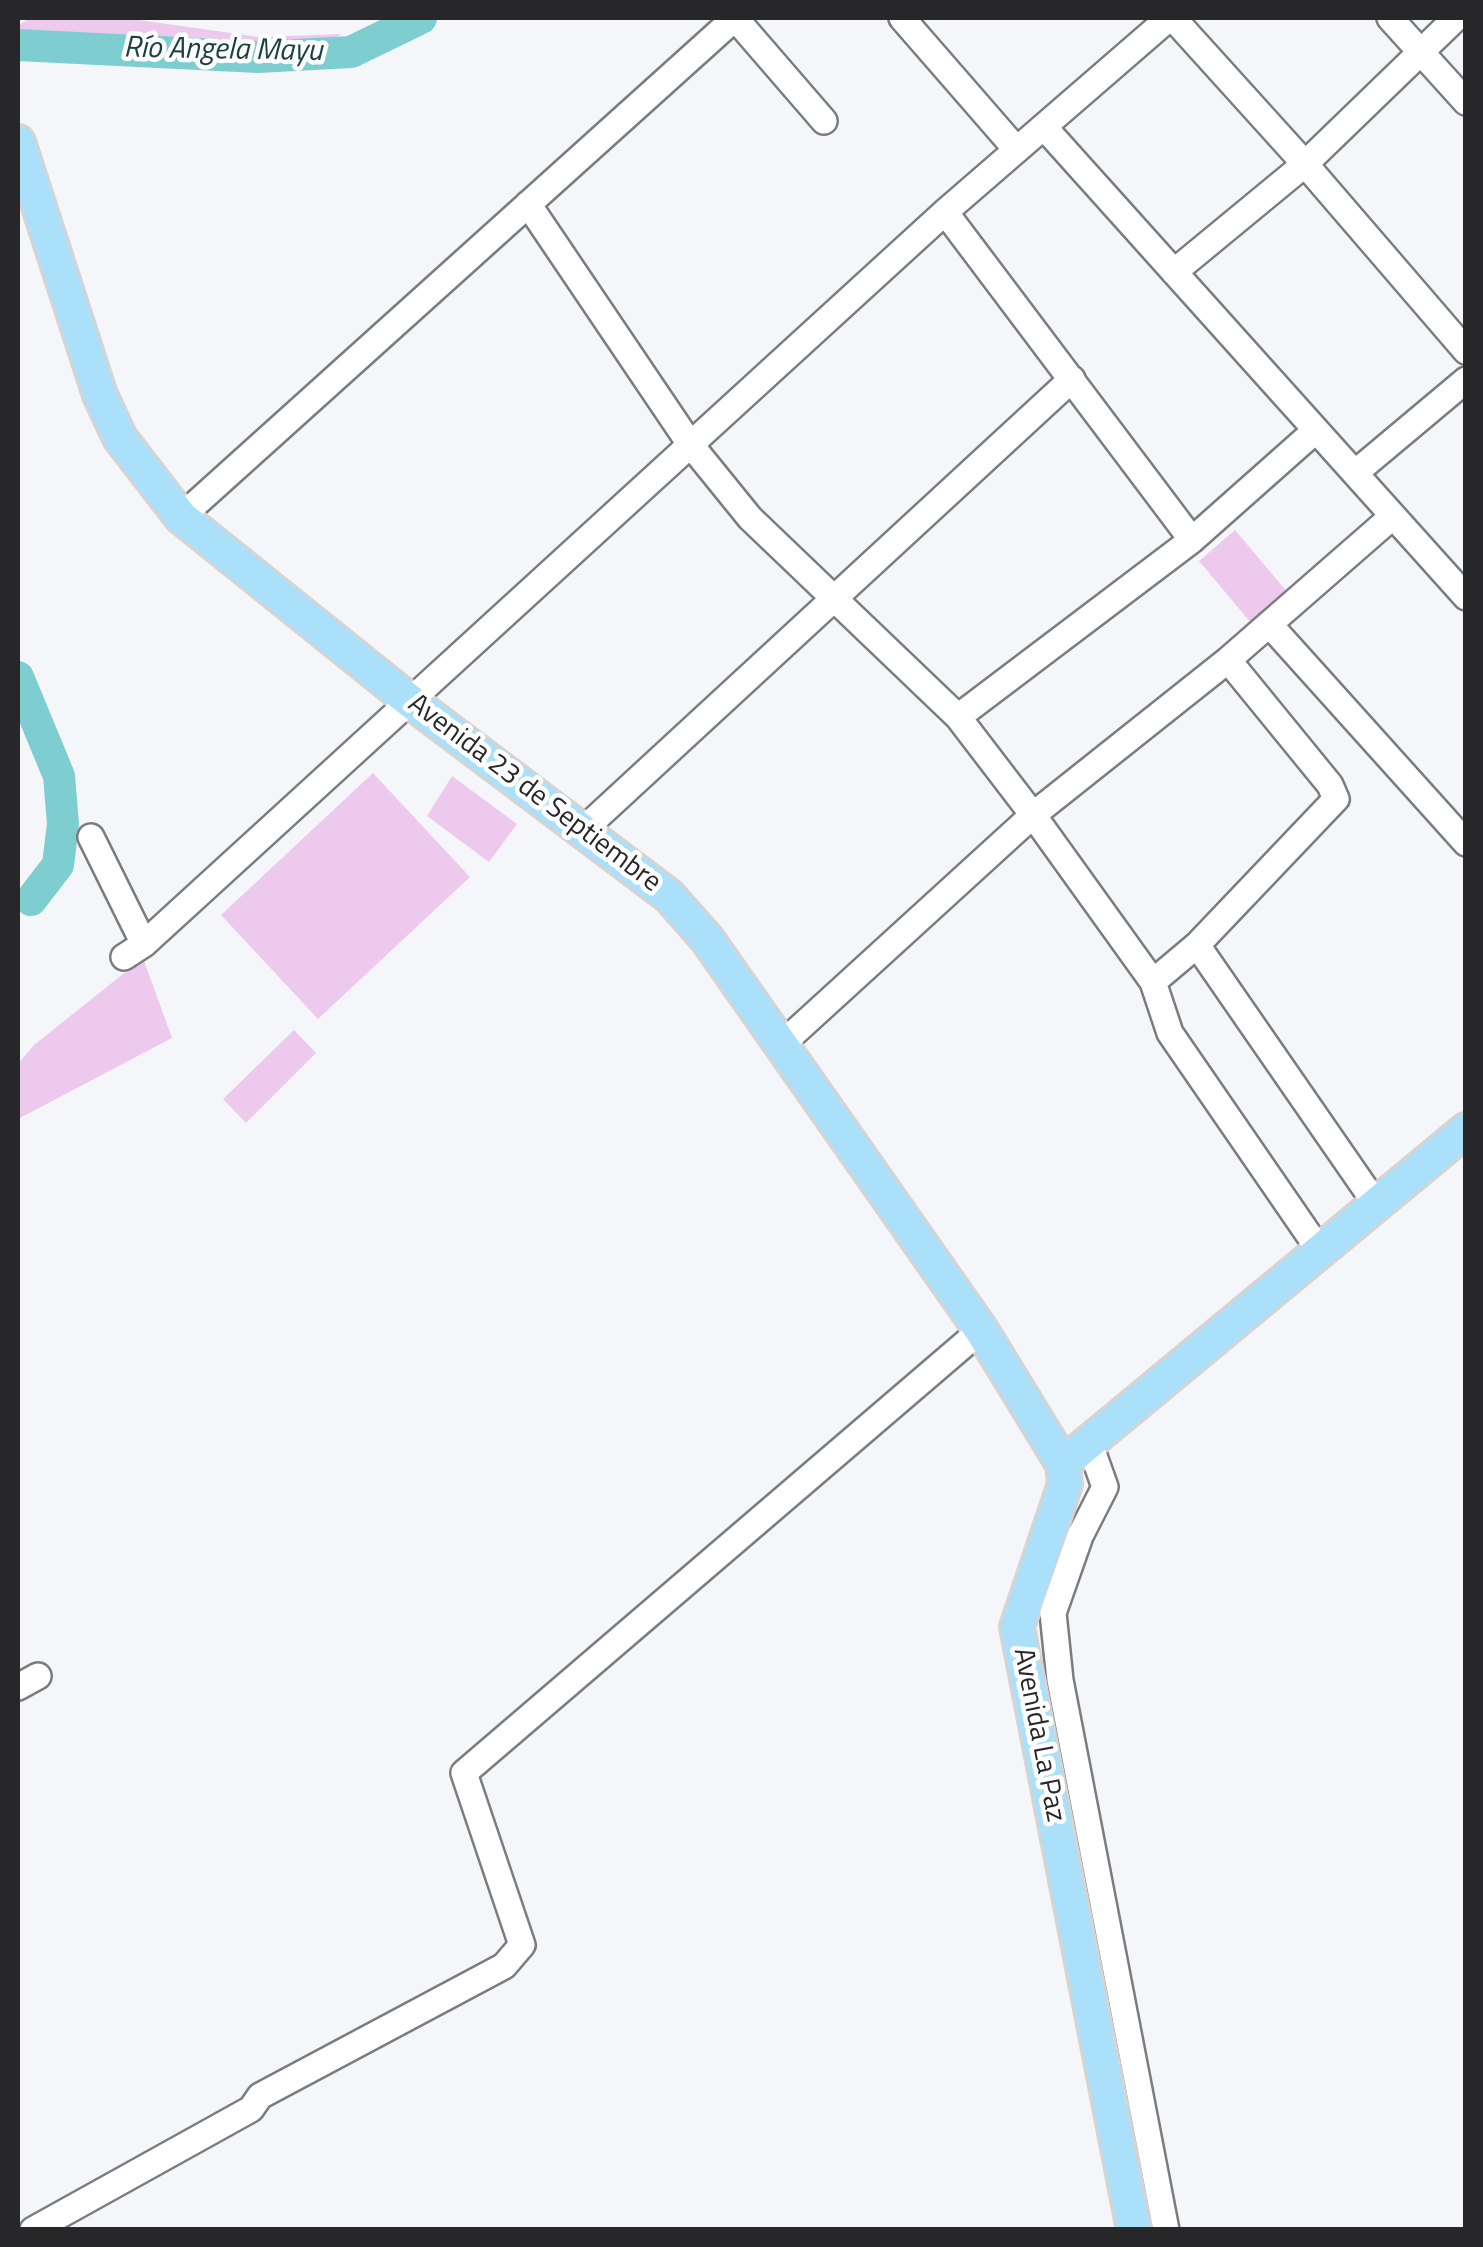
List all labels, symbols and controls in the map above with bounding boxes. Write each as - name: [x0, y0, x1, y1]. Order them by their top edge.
- water label: Río Angela Mayu: [123, 31, 323, 71]
- street label: Avenida 23 de Septiembre: [401, 688, 667, 900]
- street label: Avenida La Paz: [1005, 1645, 1071, 1825]

